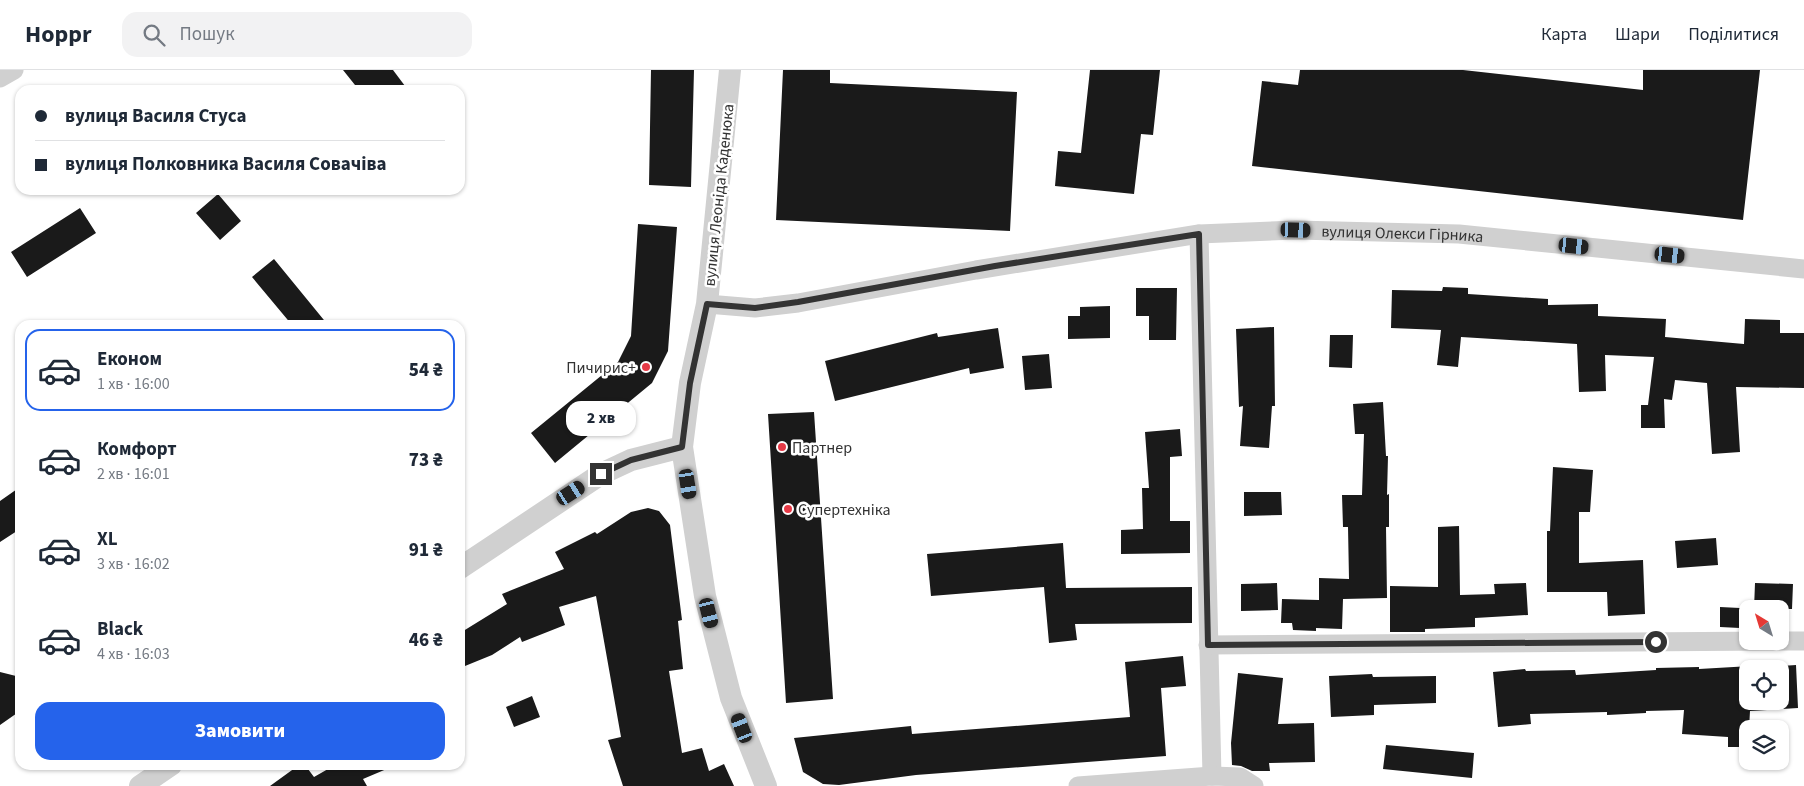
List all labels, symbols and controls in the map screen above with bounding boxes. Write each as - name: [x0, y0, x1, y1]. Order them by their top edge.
- search box: [122, 12, 472, 57]
- text: Hoppr: [25, 17, 92, 52]
- icon: search: [140, 21, 168, 49]
- text: Пошук: [180, 21, 235, 48]
- text: Карта: [1541, 22, 1587, 47]
- text: Шари: [1615, 22, 1660, 47]
- text: Поділитися: [1688, 22, 1779, 47]
- text: вулиця Василя Стуса: [65, 103, 247, 130]
- street label: вулиця Леоніда Каденюка: [698, 103, 740, 287]
- text: вулиця Полковника Василя Совачіва: [65, 151, 386, 178]
- street label: вулиця Олекси Гірника: [1321, 221, 1484, 248]
- car: [1280, 222, 1311, 238]
- car: [1558, 237, 1589, 255]
- car: [1654, 246, 1685, 264]
- text: Економ: [97, 346, 162, 373]
- icon: car: [37, 348, 82, 393]
- text: 54 ₴: [409, 357, 443, 384]
- place label: Пичирис+: [566, 357, 636, 379]
- marker: Пичирис+: [640, 361, 652, 373]
- text: 1 хв · 16:00: [97, 373, 170, 395]
- callout: 2 хв: [566, 402, 636, 436]
- text: 2 хв: [587, 407, 615, 429]
- text: Комфорт: [97, 436, 177, 463]
- place label: Партнер: [792, 437, 852, 459]
- icon: car: [37, 438, 82, 483]
- marker: Партнер: [776, 441, 788, 453]
- text: 73 ₴: [409, 447, 443, 474]
- text: 2 хв · 16:01: [97, 463, 170, 485]
- route end: [590, 463, 612, 485]
- car: [678, 468, 697, 500]
- car: [554, 479, 587, 507]
- place label: Супертехніка: [798, 499, 891, 521]
- marker: Супертехніка: [782, 503, 794, 515]
- text: XL: [97, 526, 118, 553]
- icon: car: [37, 528, 82, 573]
- text: 91 ₴: [409, 537, 443, 564]
- text: 3 хв · 16:02: [97, 553, 170, 575]
- car: [698, 597, 719, 629]
- north arrow: [1739, 600, 1789, 650]
- map controls: [1739, 600, 1789, 770]
- text: Black: [97, 616, 143, 643]
- icon: car: [37, 618, 82, 663]
- text: 46 ₴: [409, 627, 443, 654]
- route start: [1645, 631, 1667, 653]
- text: 4 хв · 16:03: [97, 643, 170, 665]
- button: locate: [1739, 660, 1789, 710]
- button: Замовити: [35, 702, 445, 760]
- car: [729, 711, 754, 745]
- button: layers: [1739, 720, 1789, 770]

